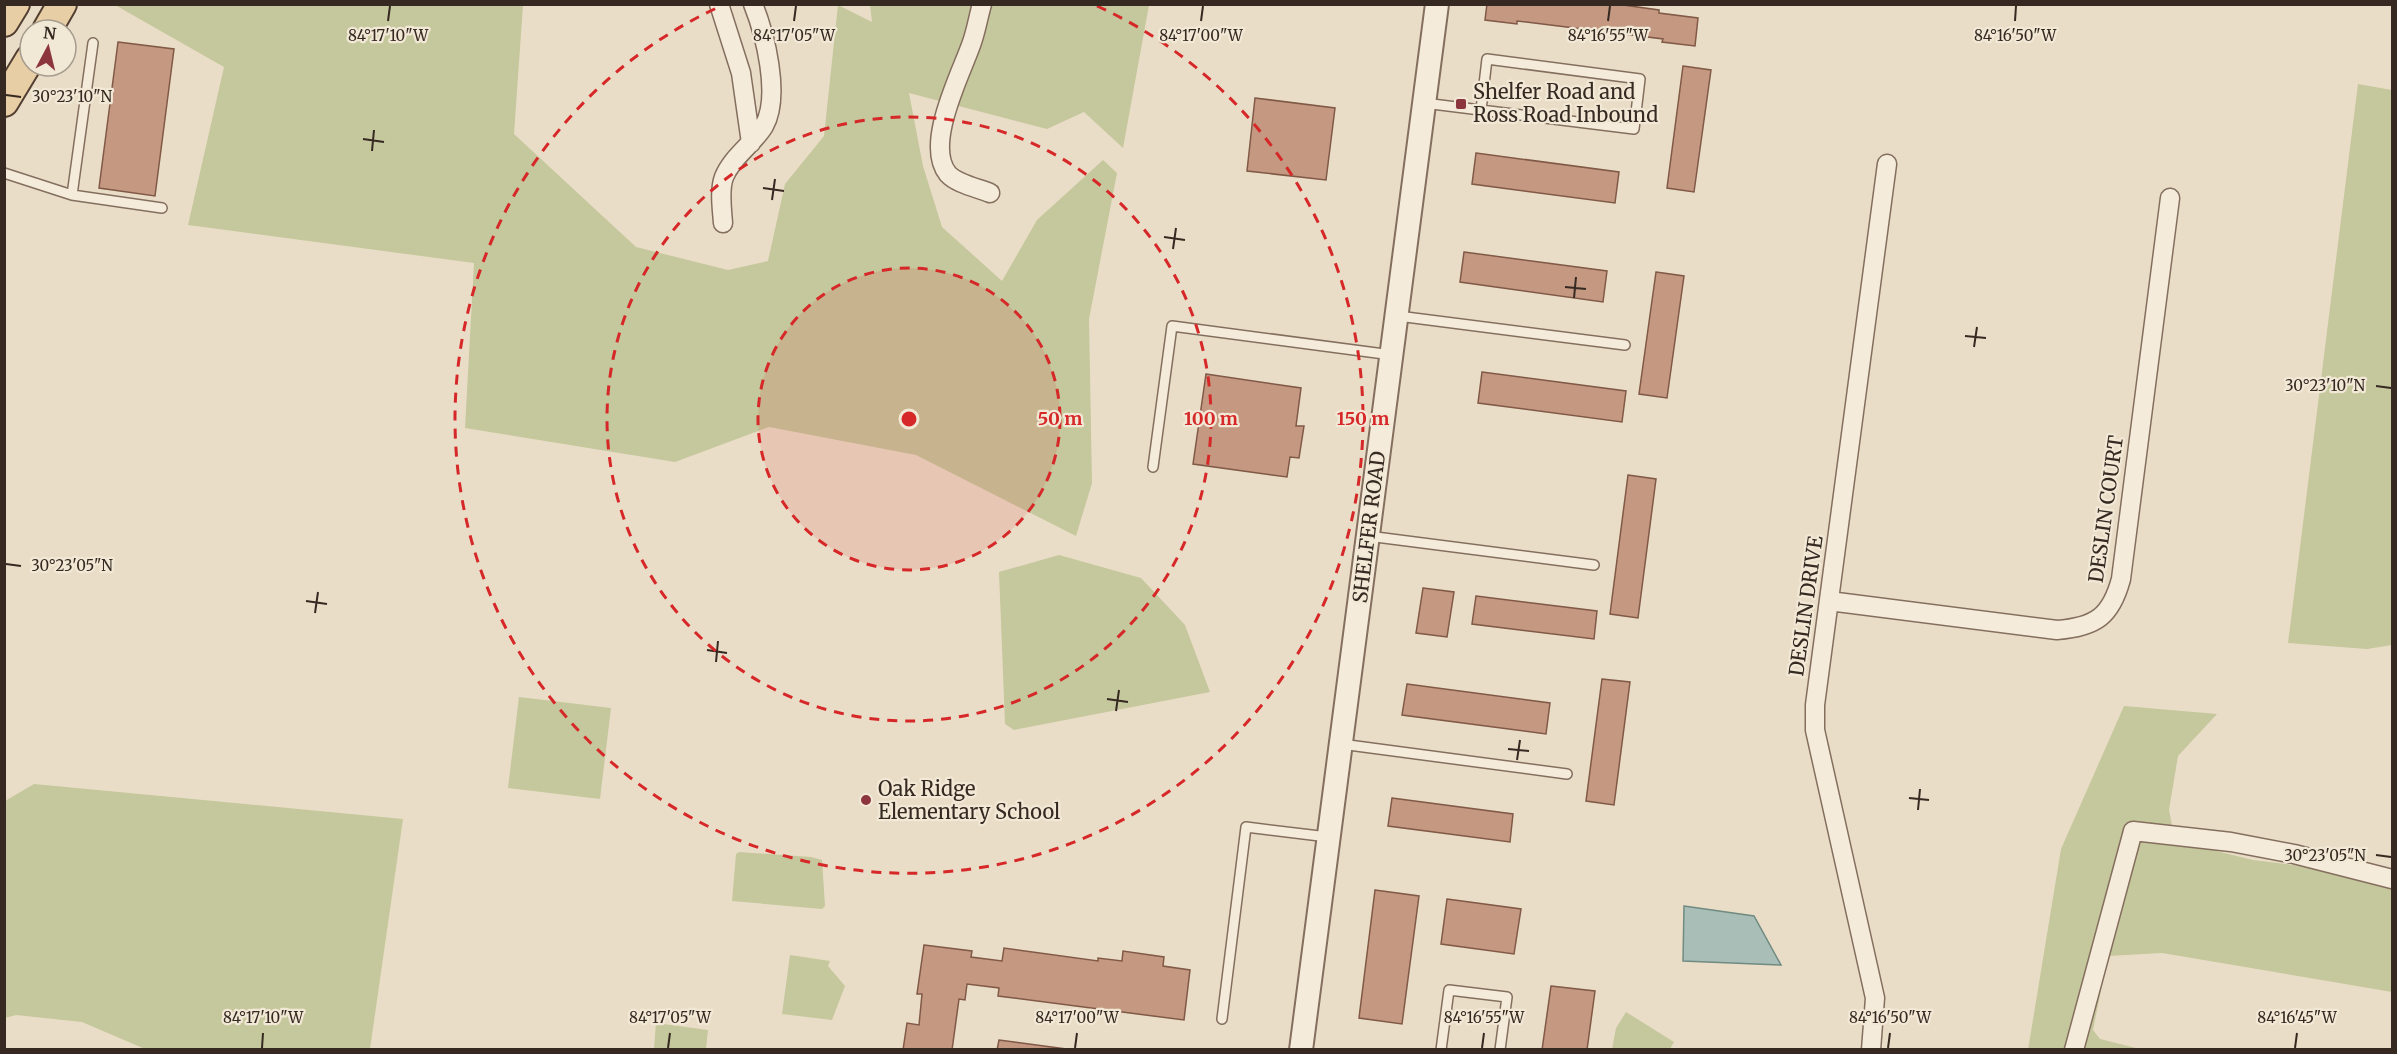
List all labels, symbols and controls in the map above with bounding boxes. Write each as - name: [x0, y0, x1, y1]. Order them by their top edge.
- north arrow: [18, 18, 78, 78]
- text: N: [42, 22, 58, 44]
- text: 84°17'10"W: [348, 26, 429, 45]
- text: 84°17'05"W: [753, 26, 836, 45]
- text: 84°17'00"W: [1159, 26, 1244, 45]
- text: 84°16'55"W: [1568, 26, 1649, 45]
- text: 84°16'50"W: [1974, 26, 2057, 45]
- place label: Shelfer Road and Ross Road Inbound: [1473, 79, 1658, 127]
- text: 30°23'10"N: [32, 87, 112, 106]
- marker: Shelfer Road and Ross Road Inbound: [1454, 97, 1468, 111]
- text: 30°23'10"N: [2285, 376, 2365, 395]
- text: 50 m: [1038, 407, 1082, 430]
- text: 100 m: [1184, 407, 1238, 430]
- text: 150 m: [1337, 407, 1389, 430]
- centre of rings: [899, 409, 919, 429]
- street label: DESLIN COURT: [2083, 434, 2128, 584]
- street label: SHELFER ROAD: [1347, 450, 1390, 604]
- street label: DESLIN DRIVE: [1783, 534, 1828, 678]
- text: 30°23'05"N: [31, 556, 113, 575]
- place label: Oak Ridge Elementary School: [878, 776, 1060, 824]
- marker: Oak Ridge Elementary School: [859, 793, 873, 807]
- text: 30°23'05"N: [2284, 846, 2366, 865]
- text: 84°17'10"W: [223, 1008, 304, 1027]
- text: 84°17'05"W: [629, 1008, 712, 1027]
- text: 84°17'00"W: [1035, 1008, 1120, 1027]
- text: 84°16'55"W: [1444, 1008, 1525, 1027]
- text: 84°16'50"W: [1849, 1008, 1932, 1027]
- text: 84°16'45"W: [2257, 1008, 2338, 1027]

